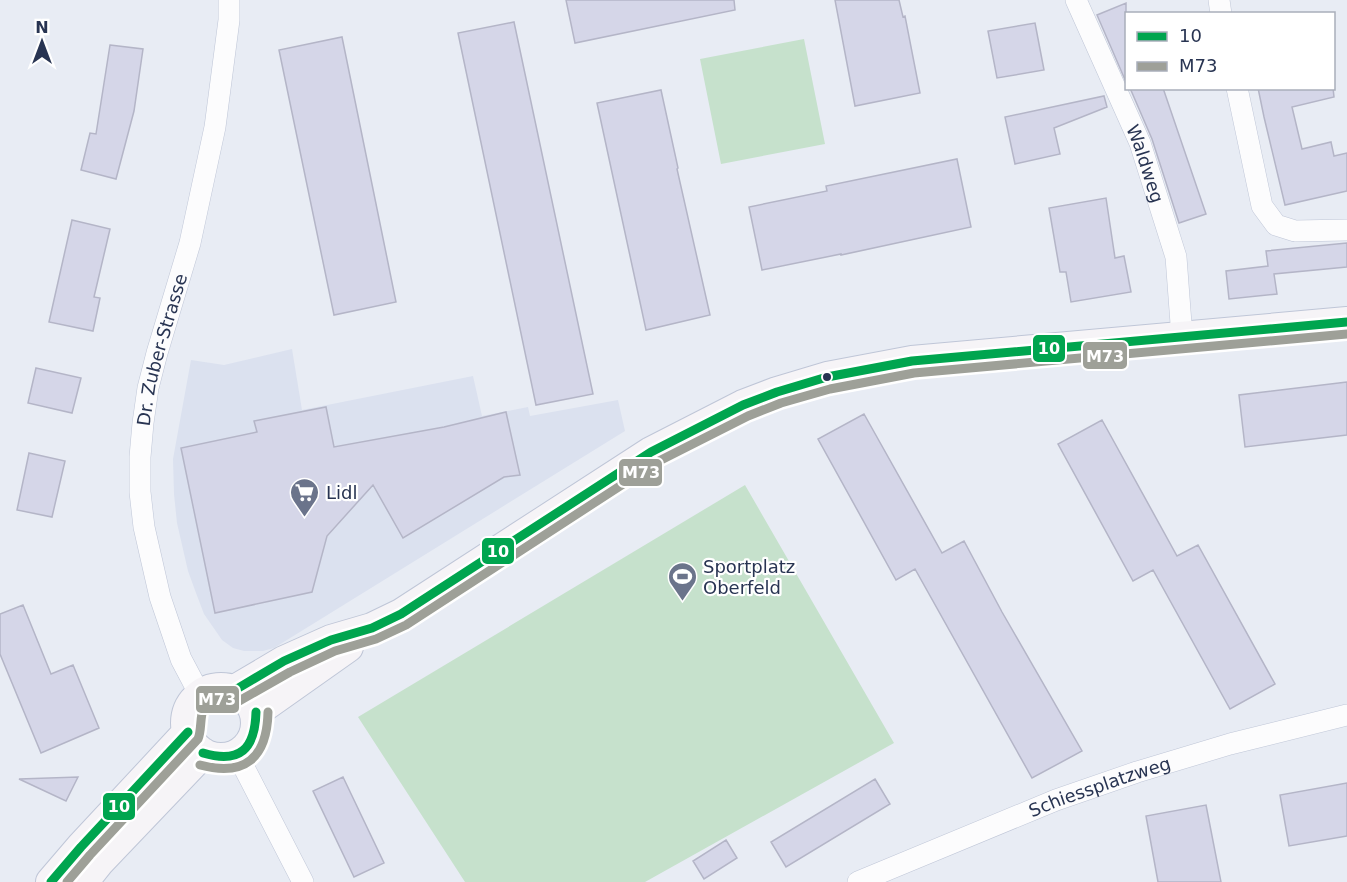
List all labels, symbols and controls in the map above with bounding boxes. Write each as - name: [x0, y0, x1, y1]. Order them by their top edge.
- north arrow: [12, 12, 72, 72]
- legend: [1125, 12, 1335, 90]
- text: N: [35, 18, 49, 37]
- text: 10: [1179, 25, 1202, 46]
- text: M73: [1179, 55, 1217, 76]
- street label: Waldweg: [1123, 121, 1169, 205]
- street label: Dr. Zuber-Strasse: [132, 271, 191, 427]
- line badge: 10: [1032, 334, 1066, 363]
- text: 10: [1038, 339, 1060, 358]
- line badge: M73: [1082, 341, 1128, 370]
- text: M73: [1086, 347, 1124, 366]
- unlabelled marker: [821, 371, 833, 383]
- line badge: M73: [618, 458, 663, 487]
- text: M73: [622, 463, 660, 482]
- supermarket icon: Lidl: [289, 476, 321, 518]
- place label: Lidl: [326, 482, 357, 503]
- line badge: 10: [481, 537, 515, 565]
- text: 10: [487, 542, 509, 561]
- place label: Sportplatz Oberfeld: [703, 556, 795, 598]
- sports icon: Sportplatz Oberfeld: [666, 560, 698, 602]
- line badge: M73: [195, 685, 240, 714]
- text: M73: [198, 690, 236, 709]
- street label: Schiessplatzweg: [1025, 752, 1173, 821]
- line badge: 10: [102, 792, 136, 821]
- text: 10: [108, 797, 130, 816]

